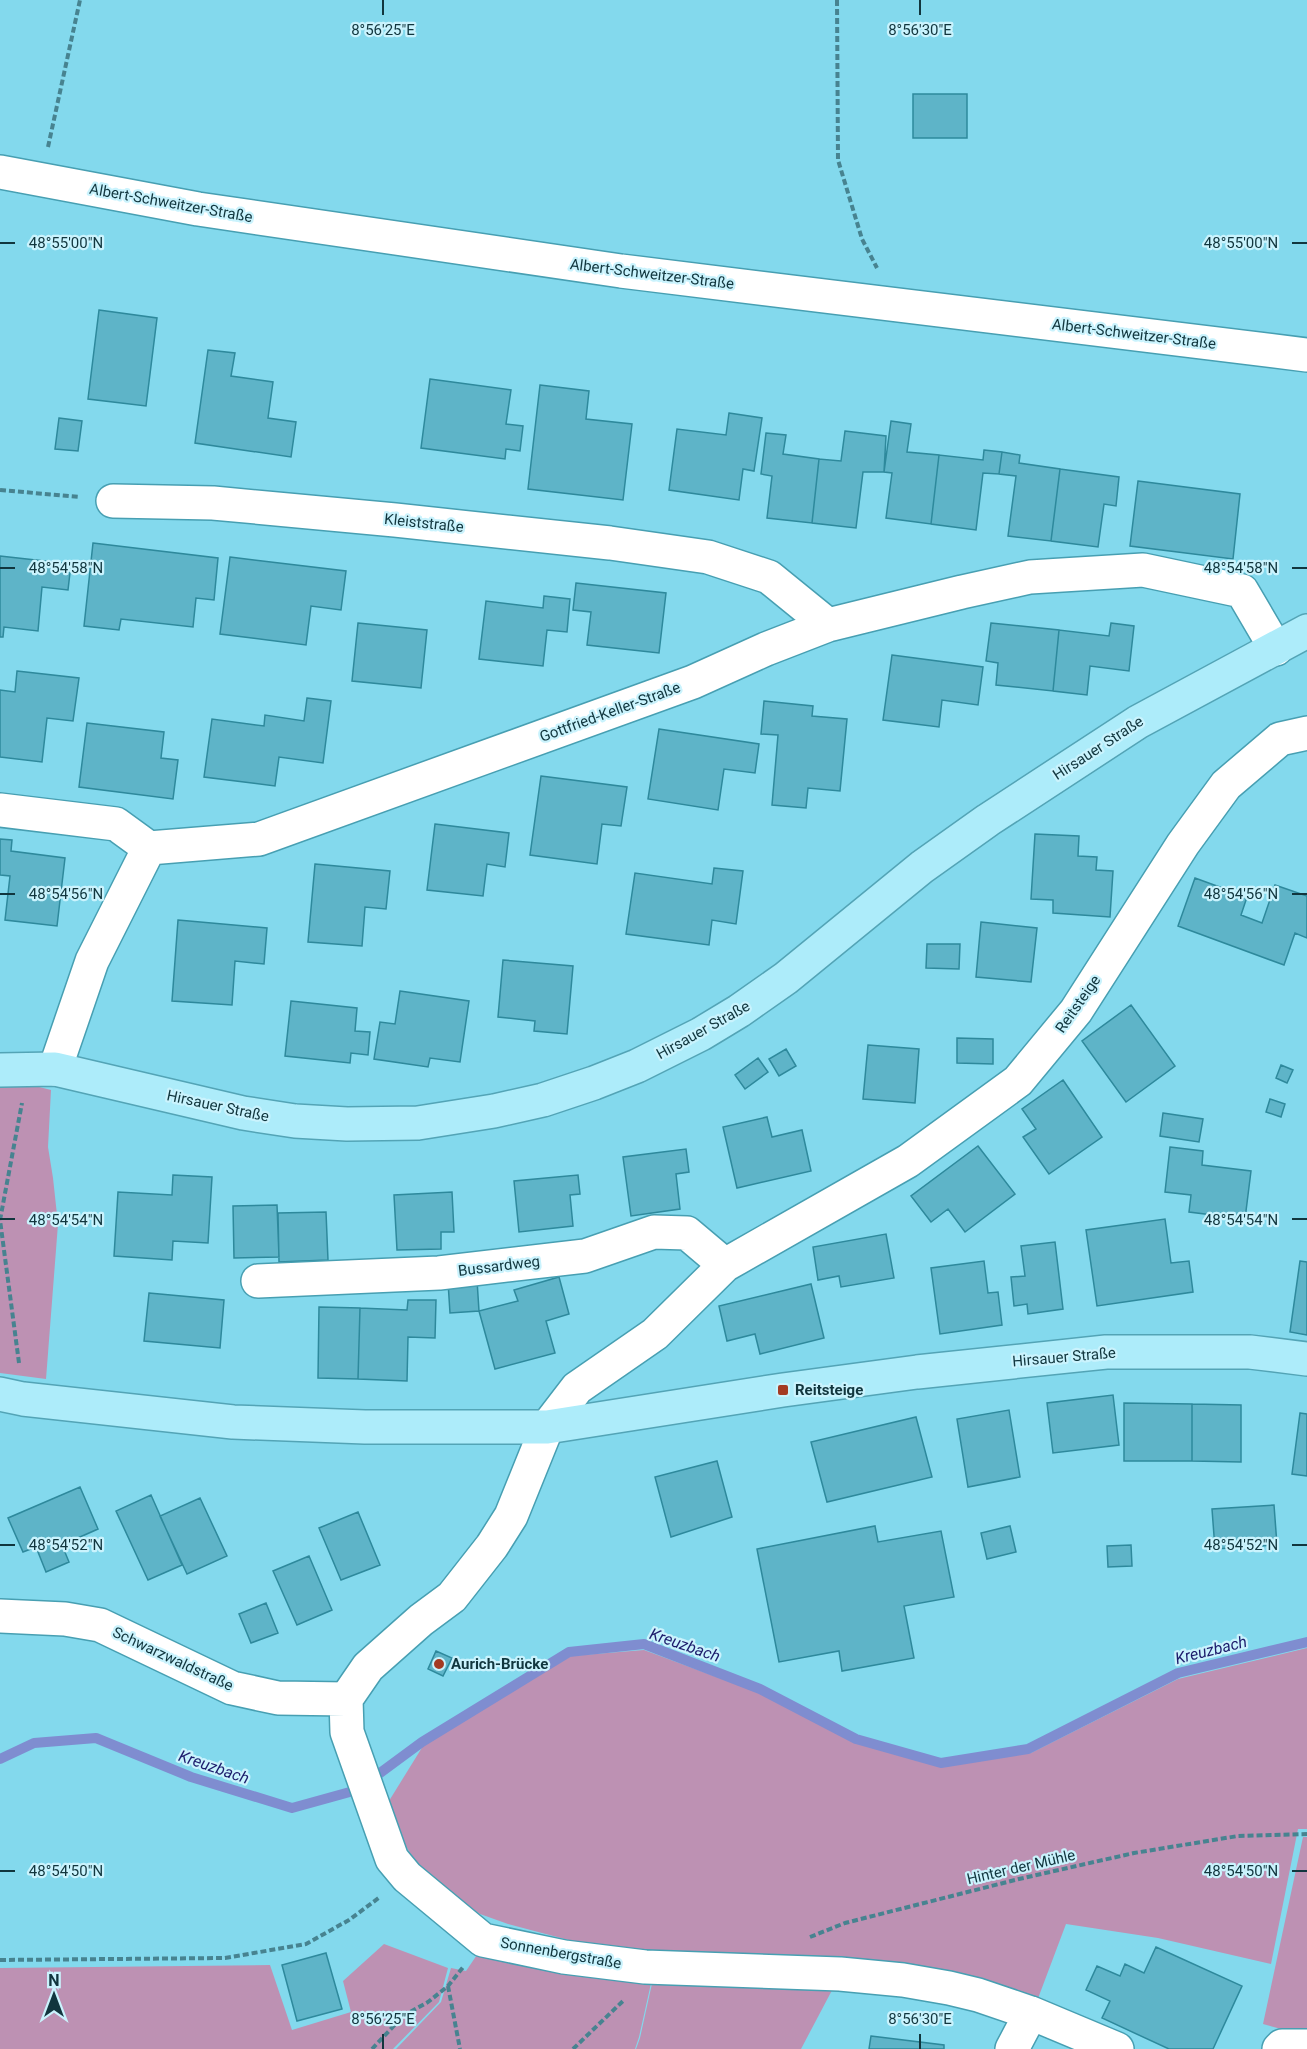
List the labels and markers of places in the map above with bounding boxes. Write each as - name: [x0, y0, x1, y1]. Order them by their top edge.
- place label: Reitsteige: [795, 1381, 863, 1399]
- marker: Reitsteige: [776, 1383, 790, 1397]
- place label: Aurich-Brücke: [451, 1655, 548, 1673]
- marker: Aurich-Brücke: [432, 1657, 446, 1671]

